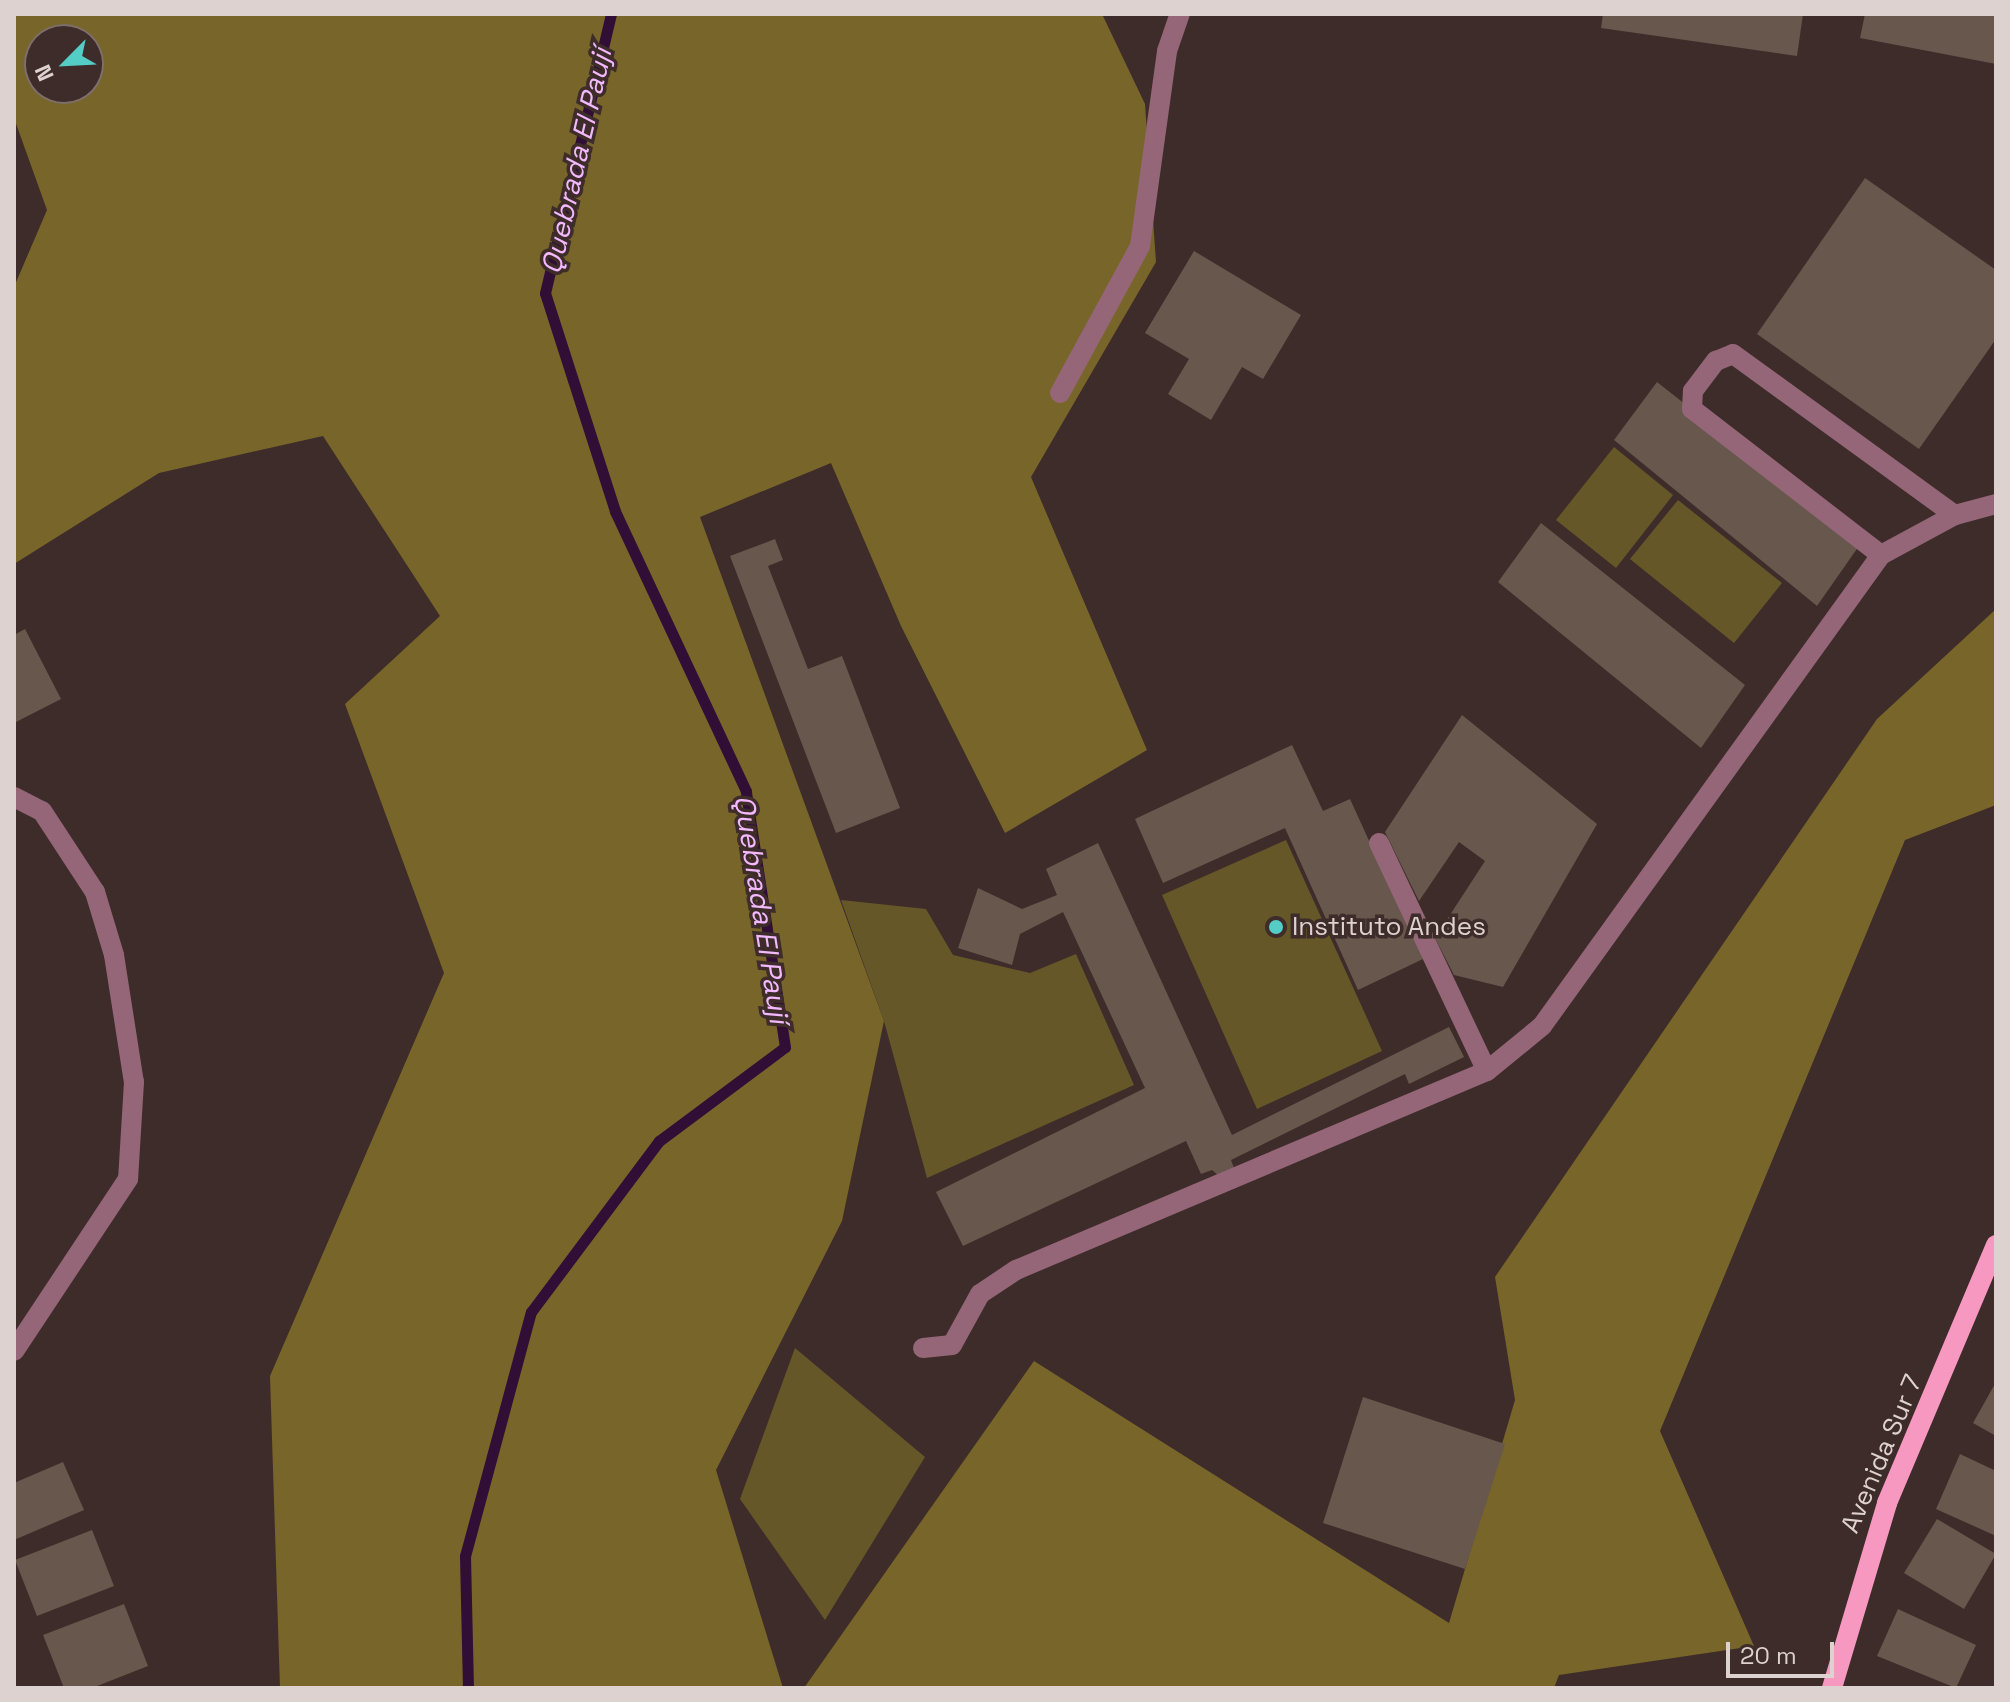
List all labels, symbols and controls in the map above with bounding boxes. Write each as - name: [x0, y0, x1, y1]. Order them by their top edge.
- north arrow: [24, 24, 104, 104]
- water label: Quebrada El Paují: [534, 45, 618, 277]
- text: N: [28, 61, 60, 85]
- water label: Quebrada El Paují: [727, 792, 797, 1026]
- place label: Instituto Andes: [1292, 911, 1486, 943]
- marker: Instituto Andes: [1267, 918, 1285, 936]
- street label: Avenida Sur 7: [1835, 1370, 1929, 1538]
- scale bar: [1730, 1626, 1838, 1676]
- text: 20 m: [1740, 1640, 1797, 1671]

